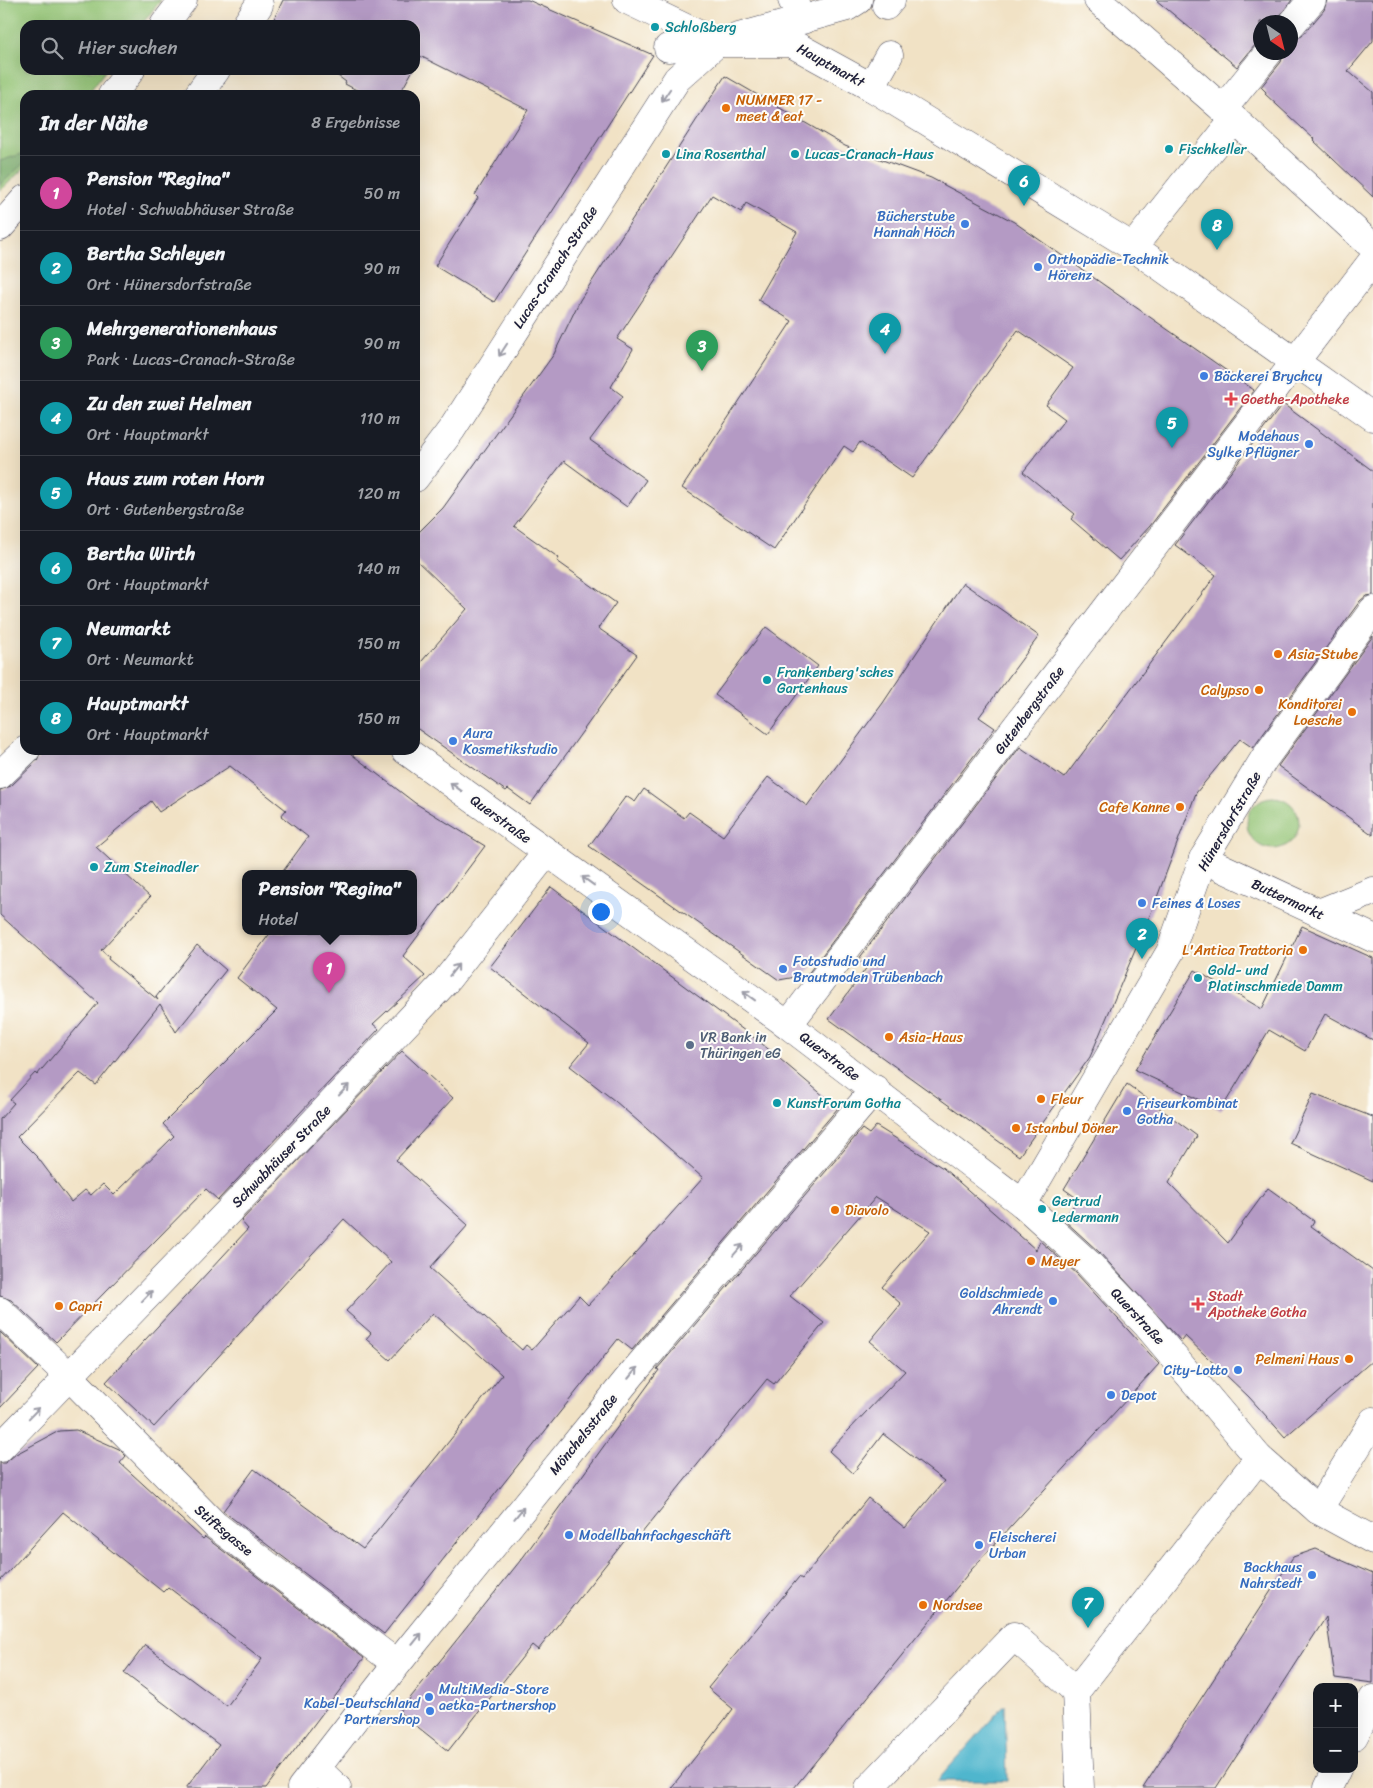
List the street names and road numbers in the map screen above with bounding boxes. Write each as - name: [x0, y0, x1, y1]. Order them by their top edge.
- street label: Hauptmarkt: [792, 36, 871, 95]
- street label: Lucas-Cranach-Straße: [506, 201, 605, 334]
- street label: Gutenbergstraße: [988, 661, 1071, 760]
- street label: Hünersdorfstraße: [1191, 766, 1268, 876]
- street label: Querstraße: [465, 788, 537, 850]
- street label: Buttermarkt: [1247, 872, 1328, 927]
- street label: Querstraße: [794, 1025, 866, 1088]
- street label: Schwabhäuser Straße: [225, 1099, 338, 1214]
- street label: Querstraße: [1104, 1282, 1171, 1351]
- street label: Mönchelsstraße: [542, 1388, 624, 1481]
- street label: Stiftsgasse: [189, 1498, 259, 1563]

